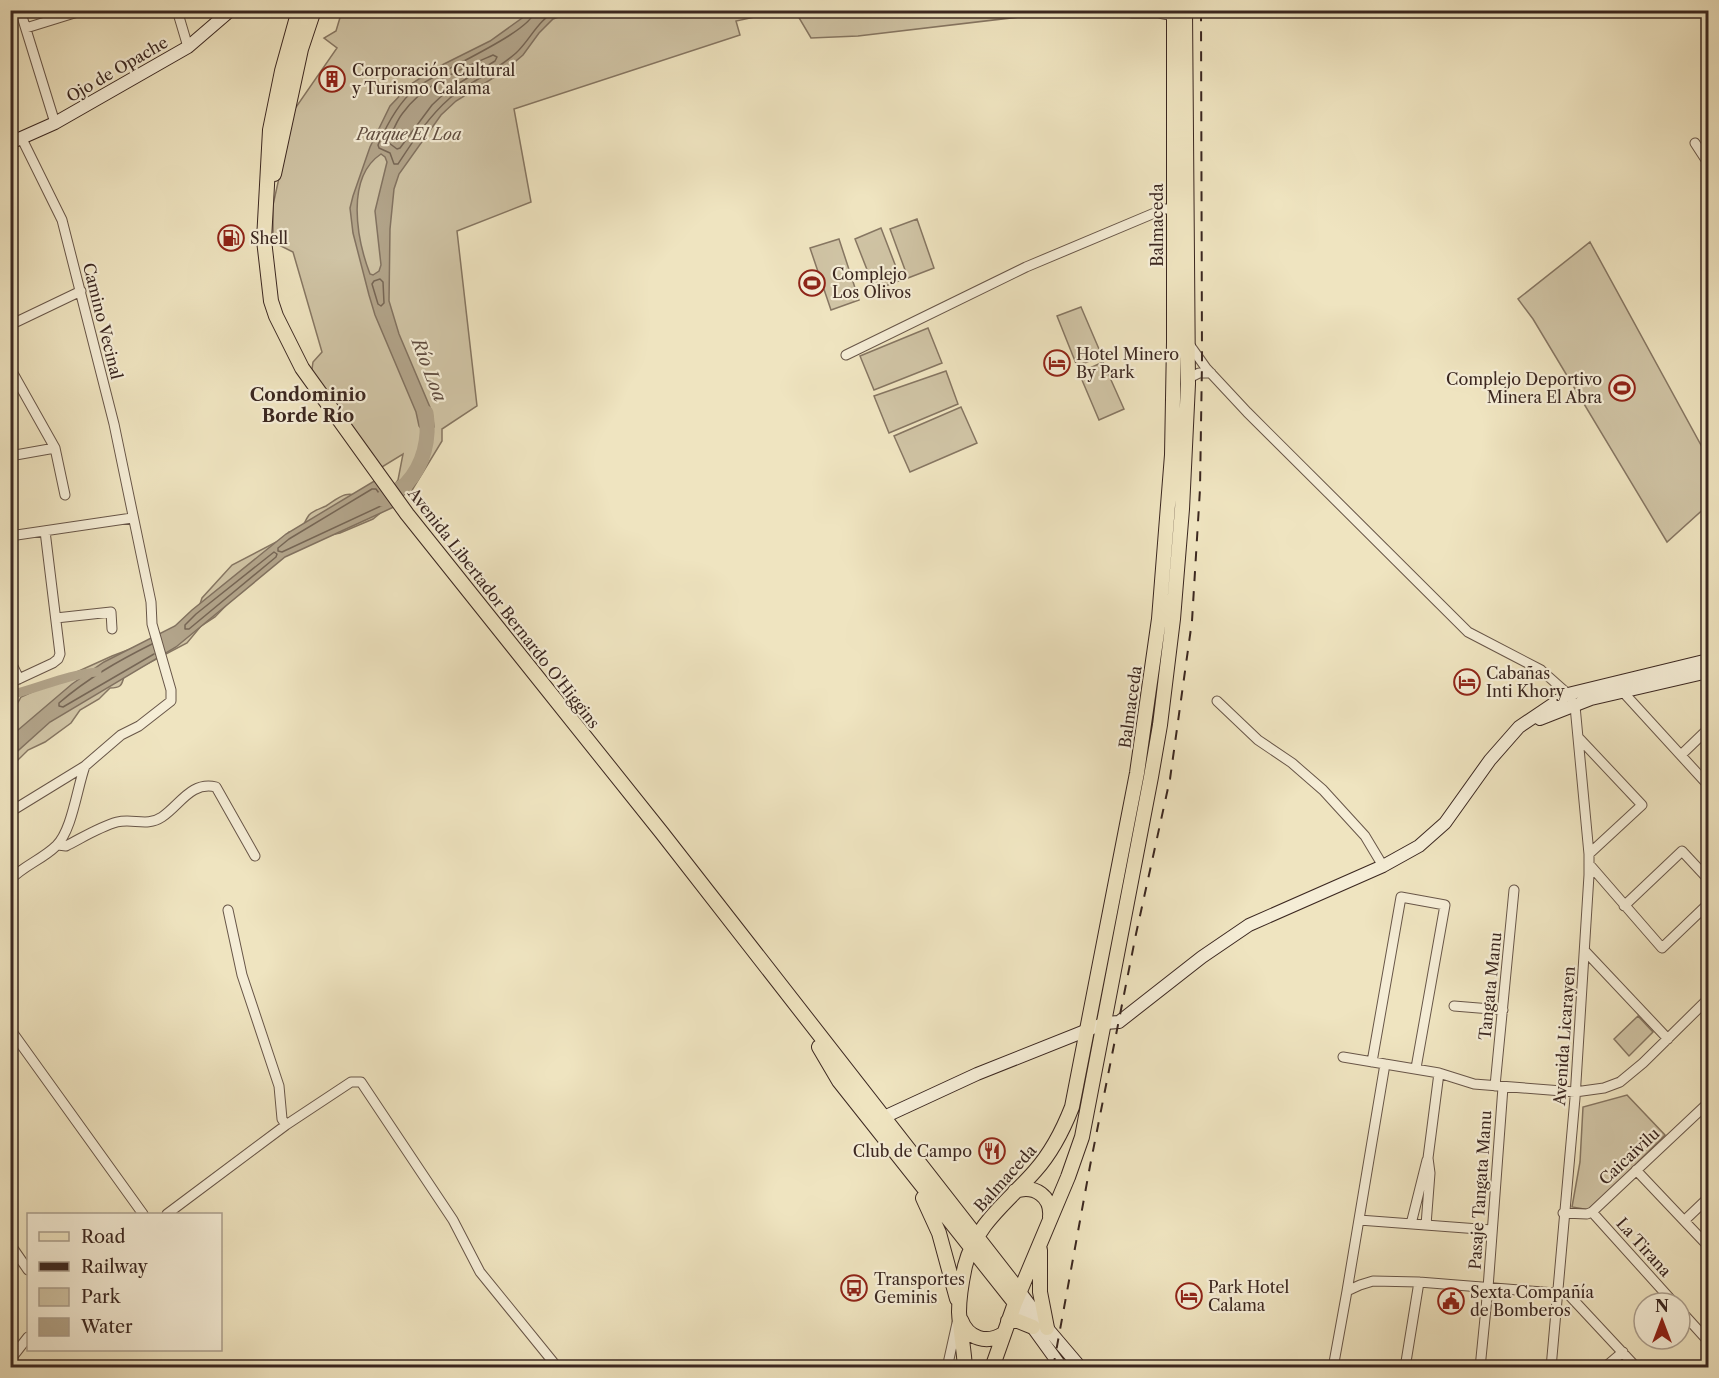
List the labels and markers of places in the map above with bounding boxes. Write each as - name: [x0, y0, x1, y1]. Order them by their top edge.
- place label: Corporación Cultural y Turismo Calama: [351, 60, 516, 98]
- building icon: Corporación Cultural y Turismo Calama: [317, 64, 347, 94]
- fuel station icon: Shell: [216, 223, 246, 253]
- place label: Shell: [250, 228, 288, 248]
- place label: Complejo Los Olivos: [832, 264, 911, 302]
- sports icon: Complejo Los Olivos: [797, 268, 827, 298]
- place label: Hotel Minero By Park: [1076, 344, 1179, 382]
- hotel icon: Hotel Minero By Park: [1042, 348, 1072, 378]
- place label: Complejo Deportivo Minera El Abra: [1446, 369, 1603, 407]
- sports icon: Complejo Deportivo Minera El Abra: [1607, 373, 1637, 403]
- place label: Cabañas Inti Khory: [1486, 663, 1566, 701]
- hotel icon: Cabañas Inti Khory: [1452, 667, 1482, 697]
- restaurant icon: Club de Campo: [977, 1136, 1007, 1166]
- place label: Club de Campo: [853, 1141, 972, 1161]
- place label: Transportes Geminis: [874, 1269, 965, 1307]
- bus stop icon: Transportes Geminis: [839, 1273, 869, 1303]
- place label: Park Hotel Calama: [1208, 1277, 1289, 1315]
- hotel icon: Park Hotel Calama: [1174, 1281, 1204, 1311]
- place label: Sexta Compañía de Bomberos: [1470, 1282, 1594, 1320]
- public building icon: Sexta Compañía de Bomberos: [1436, 1286, 1466, 1316]

